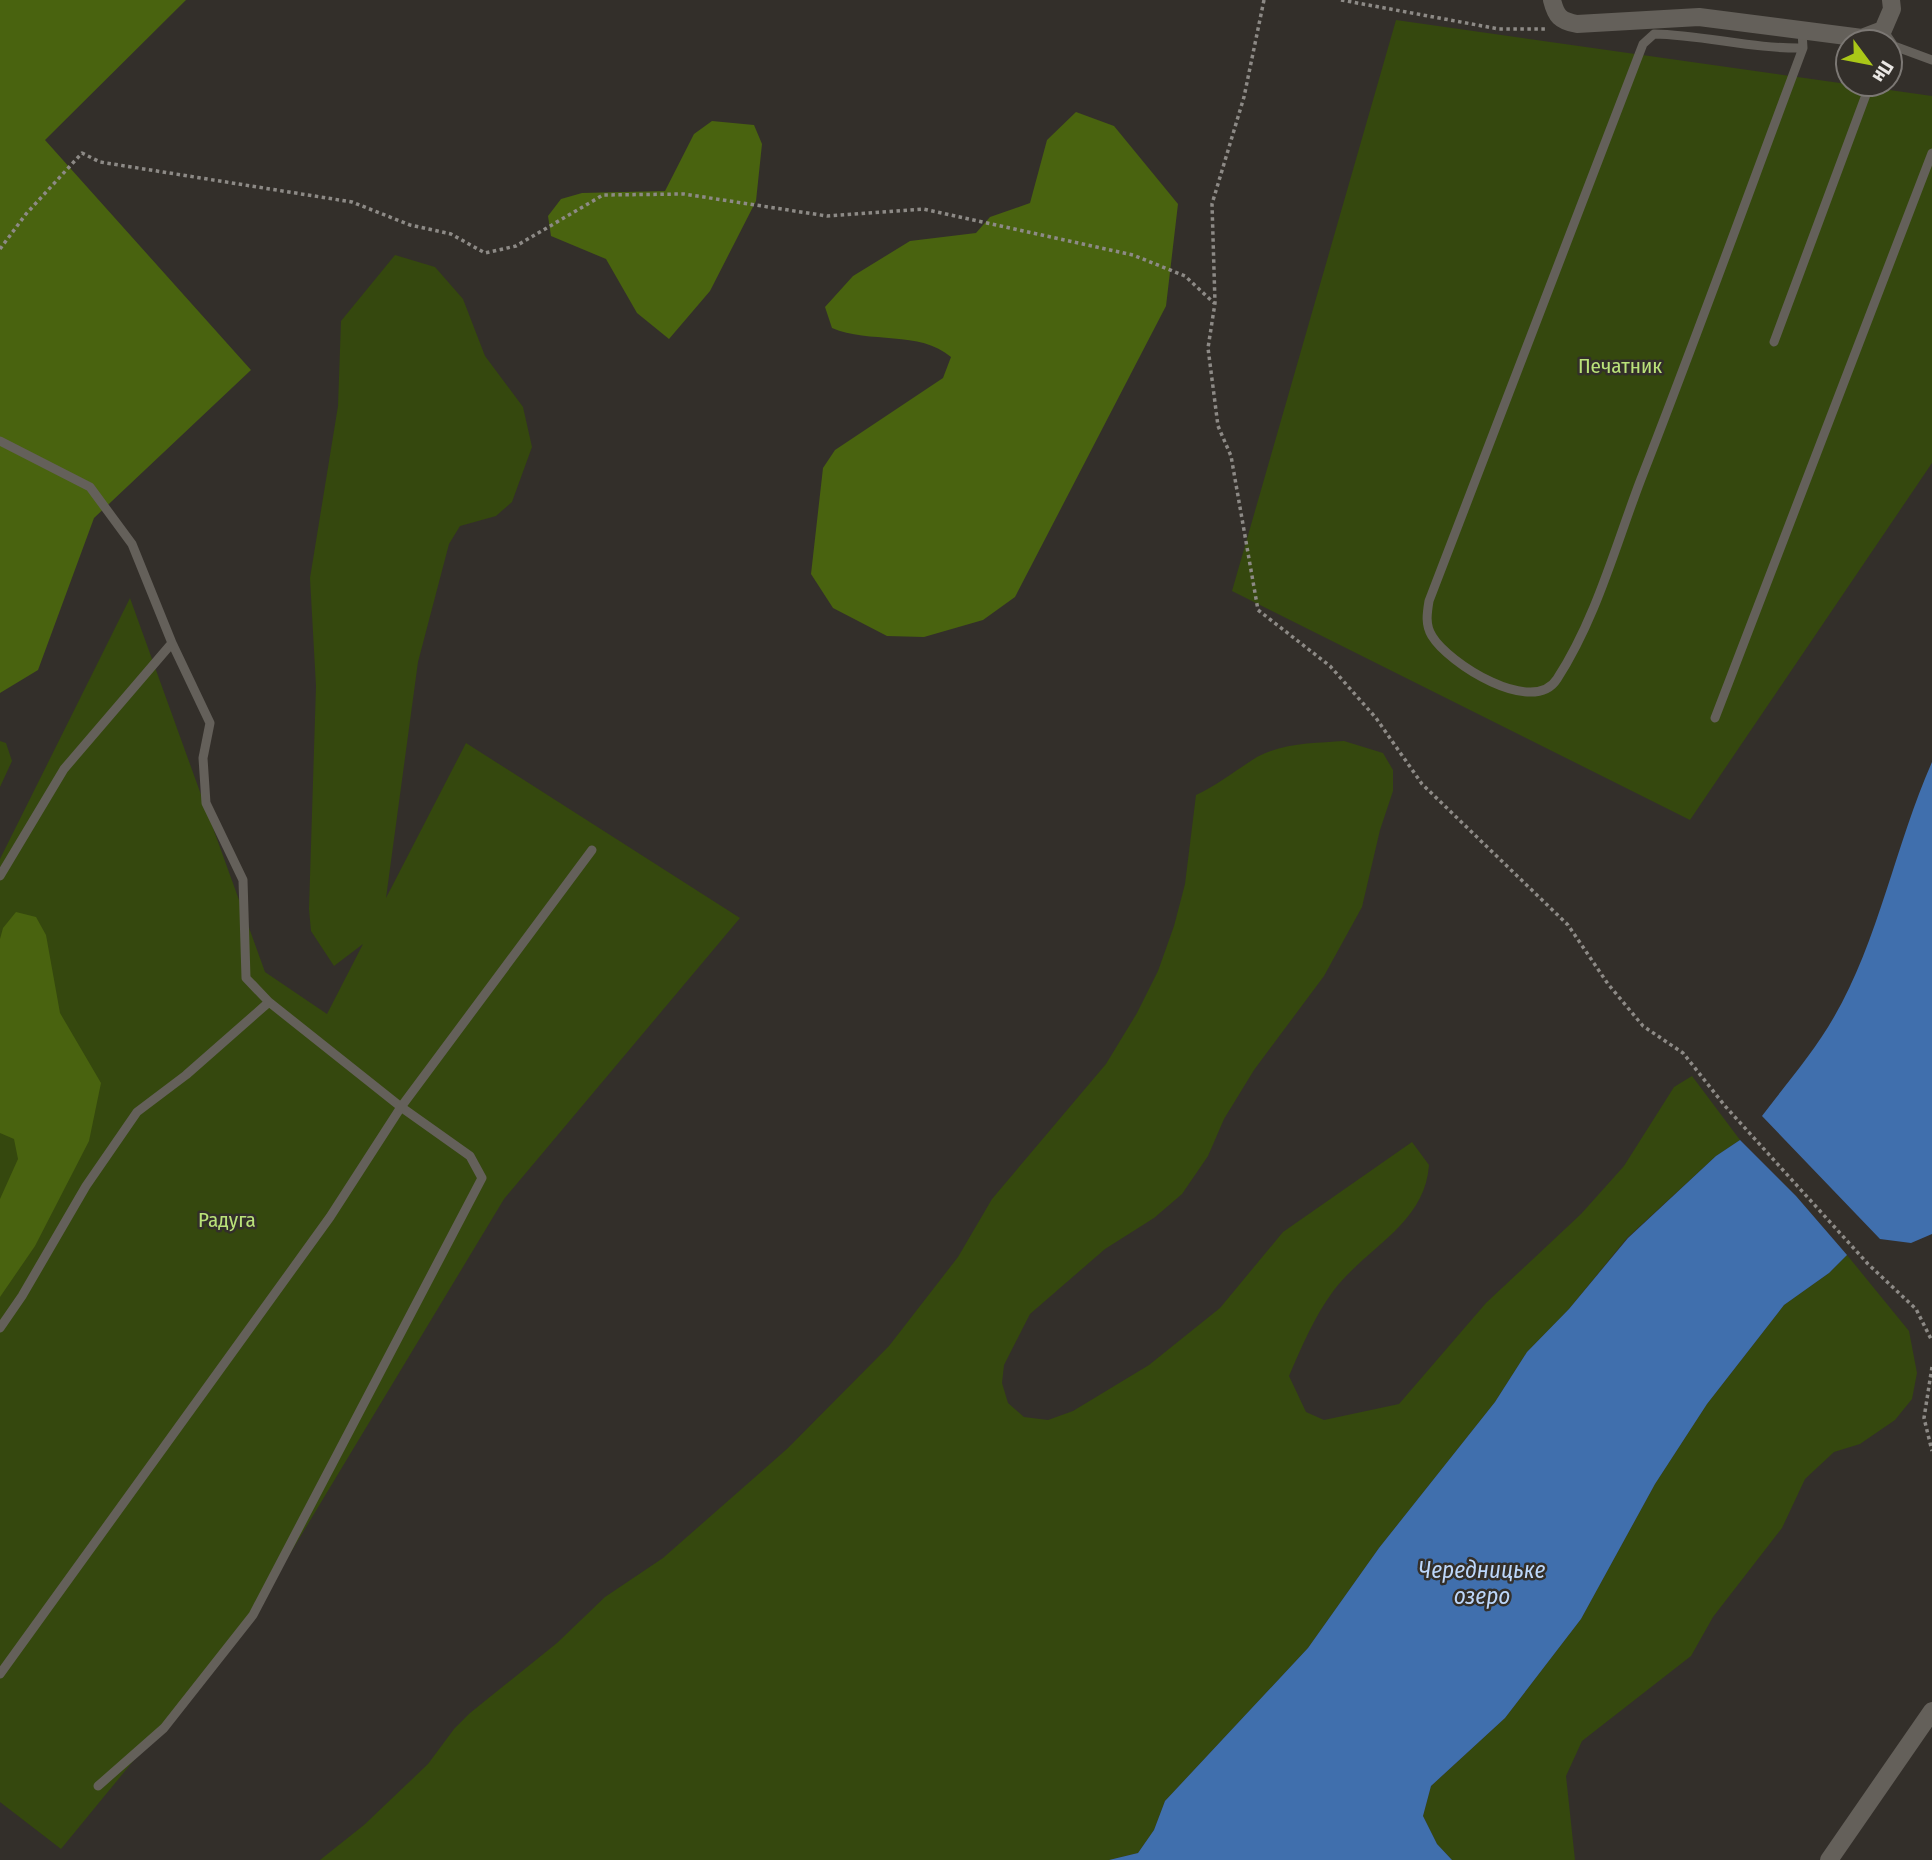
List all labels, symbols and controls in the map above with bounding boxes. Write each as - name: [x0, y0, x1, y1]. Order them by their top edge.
- north arrow: [1834, 28, 1904, 98]
- text: Пн: [1868, 57, 1898, 87]
- park label: Печатник: [1578, 353, 1662, 379]
- park label: Радуга: [198, 1207, 256, 1233]
- water label: Чередницьке озеро: [1419, 1556, 1546, 1610]

